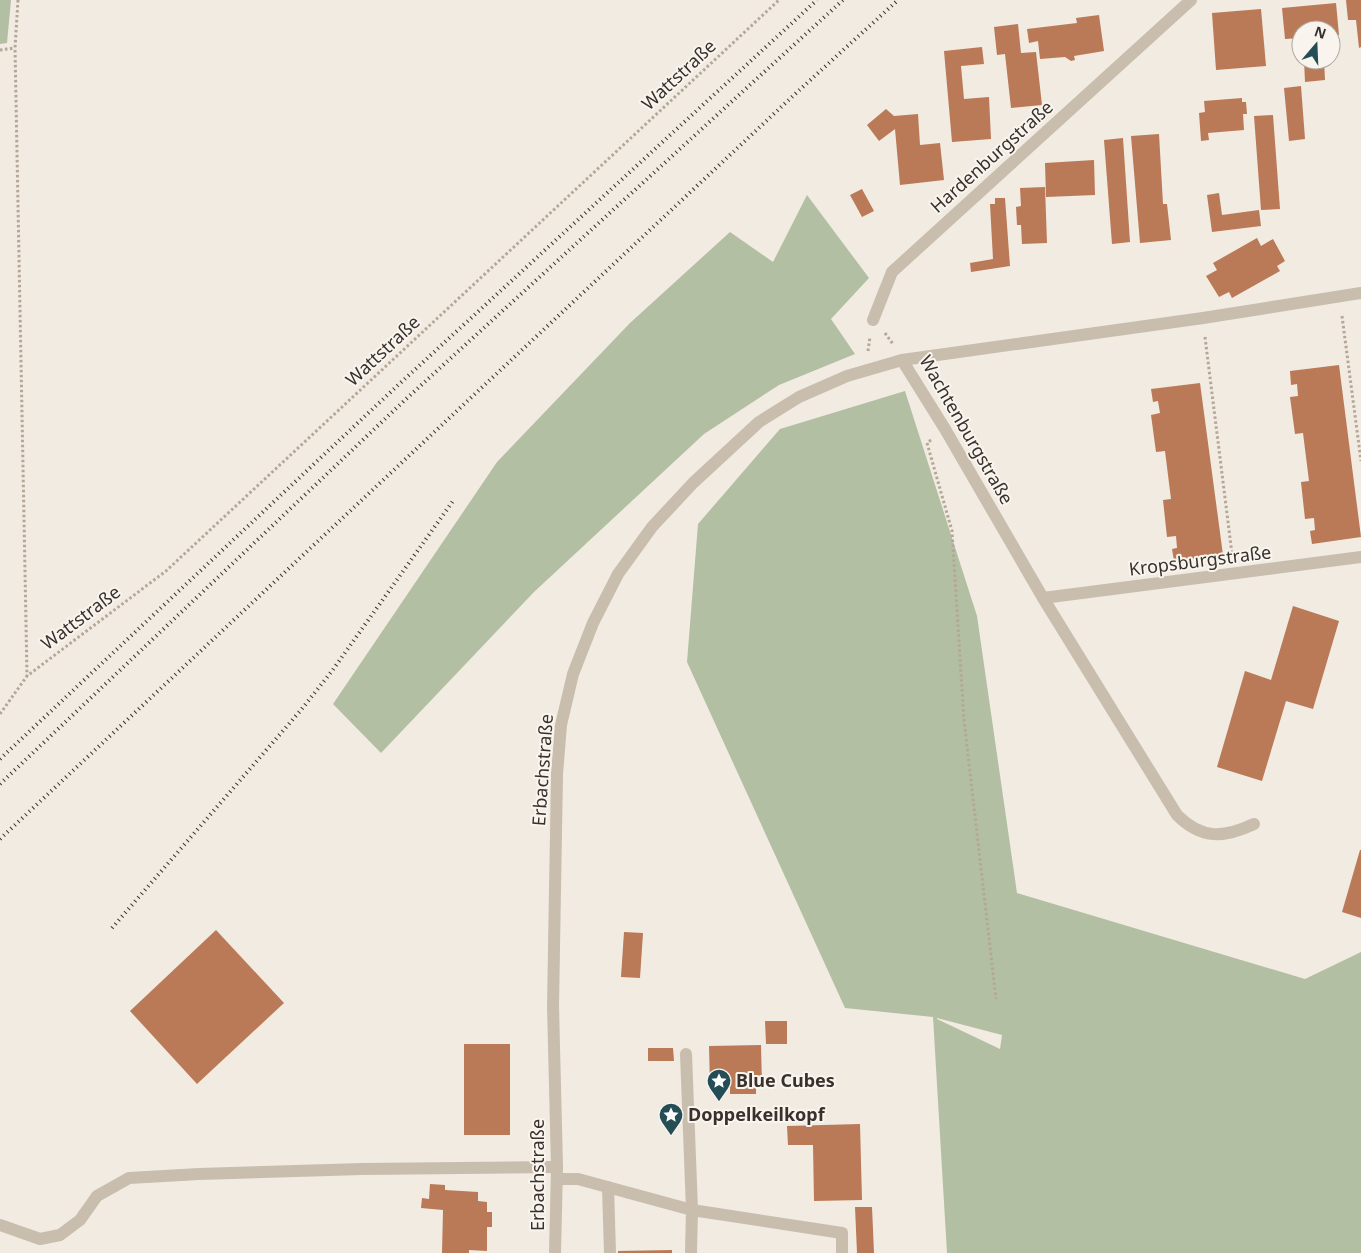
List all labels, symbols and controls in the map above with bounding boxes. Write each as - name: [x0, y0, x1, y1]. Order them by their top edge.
- north arrow: [1291, 20, 1341, 70]
- text: N: [1312, 21, 1329, 43]
- street label: Wattstraße: [636, 34, 721, 115]
- street label: Hardenburgstraße: [925, 95, 1058, 218]
- street label: Wattstraße: [340, 310, 425, 391]
- street label: Wachtenburgstraße: [914, 351, 1019, 508]
- street label: Kropsburgstraße: [1127, 539, 1272, 581]
- street label: Wattstraße: [36, 580, 125, 655]
- street label: Erbachstraße: [526, 713, 558, 827]
- place icon: Blue Cubes: [706, 1068, 732, 1102]
- place label: Blue Cubes: [736, 1068, 835, 1092]
- place icon: Doppelkeilkopf: [658, 1102, 684, 1136]
- place label: Doppelkeilkopf: [688, 1102, 826, 1126]
- street label: Erbachstraße: [525, 1119, 549, 1231]

